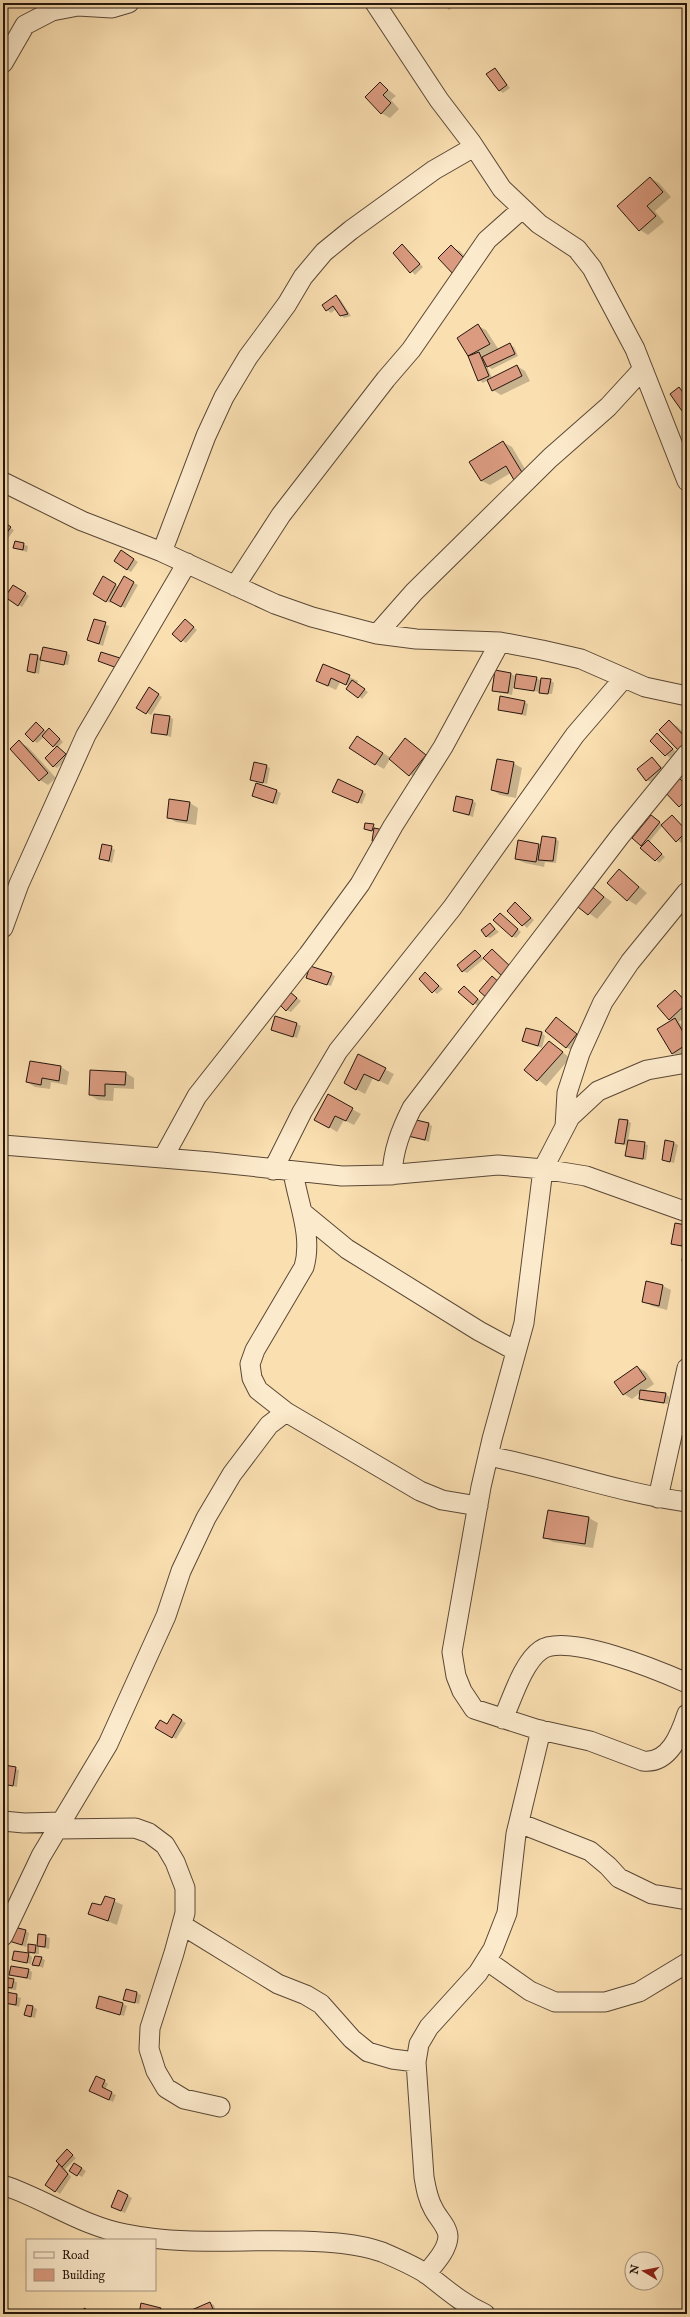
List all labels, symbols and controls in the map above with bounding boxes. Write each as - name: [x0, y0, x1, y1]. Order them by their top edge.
- legend: [26, 2239, 156, 2291]
- text: Road: [62, 2248, 90, 2263]
- north arrow: [624, 2251, 664, 2291]
- text: N: [627, 2263, 643, 2276]
- text: Building: [62, 2268, 106, 2283]

